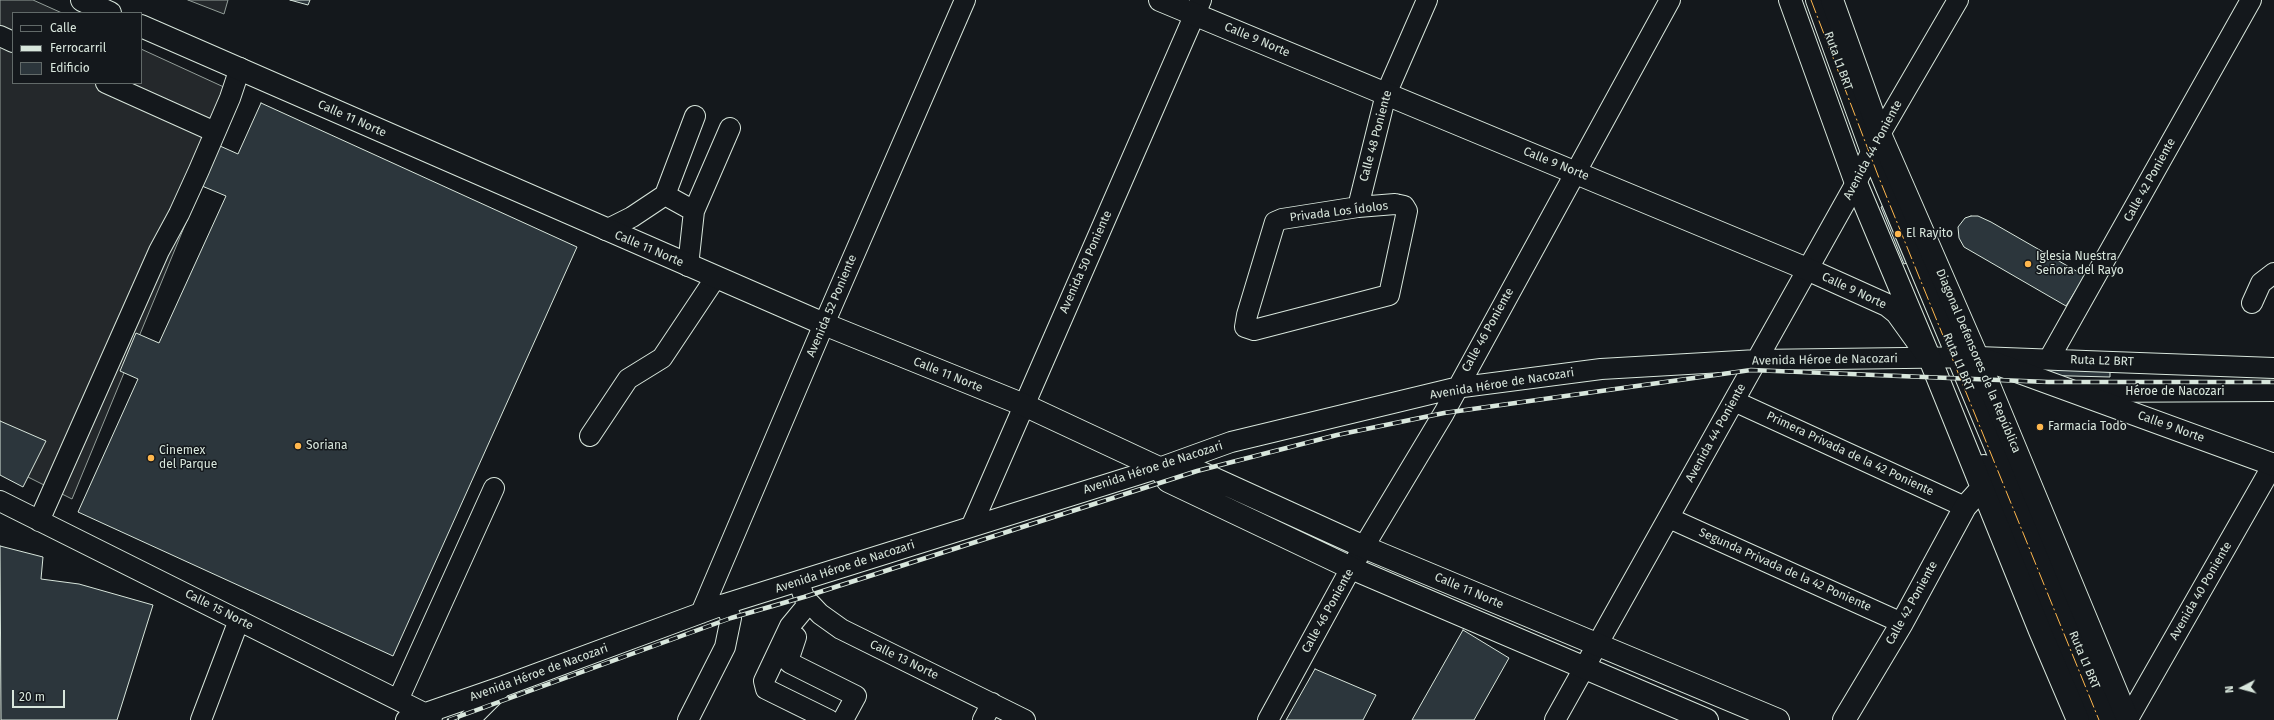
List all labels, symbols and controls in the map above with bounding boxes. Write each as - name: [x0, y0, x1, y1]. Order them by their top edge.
- legend: [12, 12, 142, 84]
- street label: Calle 9 Norte: [1222, 20, 1292, 60]
- text: Calle: [50, 21, 77, 35]
- street label: Ruta L1 BRT: [1821, 30, 1855, 92]
- text: Ferrocarril: [50, 41, 106, 55]
- text: Edificio: [50, 61, 90, 75]
- street label: Calle 48 Poniente: [1357, 89, 1395, 183]
- street label: Calle 11 Norte: [315, 97, 389, 141]
- street label: Avenida 44 Poniente: [1841, 98, 1905, 202]
- street label: Calle 42 Poniente: [2121, 136, 2179, 224]
- street label: Calle 9 Norte: [1521, 144, 1591, 184]
- street label: Privada Los Ídolos: [1289, 199, 1389, 225]
- street label: Avenida 50 Poniente: [1057, 208, 1115, 316]
- place label: El Rayito: [1906, 227, 1953, 241]
- street label: Calle 11 Norte: [612, 228, 686, 270]
- marker: El Rayito: [1893, 229, 1903, 239]
- place label: Iglesia Nuestra Señora del Rayo: [2036, 250, 2124, 278]
- street label: Avenida 52 Poniente: [804, 253, 860, 359]
- marker: Iglesia Nuestra Señora del Rayo: [2023, 259, 2033, 269]
- street label: Diagonal Defensores de la República: [1933, 267, 2023, 455]
- street label: Calle 9 Norte: [1819, 270, 1889, 312]
- street label: Calle 46 Poniente: [1459, 285, 1517, 375]
- street label: Ruta L1 BRT: [1939, 331, 1977, 393]
- street label: Avenida Héroe de Nacozari: [1752, 352, 1898, 368]
- street label: Ruta L2 BRT: [2070, 353, 2134, 369]
- street label: Calle 11 Norte: [911, 355, 985, 395]
- street label: Avenida Héroe de Nacozari: [1429, 365, 1575, 403]
- street label: Avenida 44 Poniente: [1683, 381, 1749, 485]
- street label: Héroe de Nacozari: [2125, 385, 2225, 399]
- street label: Calle 9 Norte: [2136, 408, 2206, 446]
- street label: Primera Privada de la 42 Poniente: [1764, 409, 1936, 499]
- place label: Farmacia Todo: [2048, 420, 2127, 434]
- marker: Farmacia Todo: [2035, 422, 2045, 432]
- place label: Soriana: [306, 439, 348, 453]
- street label: Avenida Héroe de Nacozari: [1081, 439, 1225, 497]
- marker: Soriana: [293, 441, 303, 451]
- place label: Cinemex del Parque: [159, 444, 217, 472]
- marker: Cinemex del Parque: [146, 453, 156, 463]
- street label: Segunda Privada de la 42 Poniente: [1696, 525, 1874, 615]
- street label: Avenida Héroe de Nacozari: [773, 538, 917, 596]
- street label: Avenida 40 Poniente: [2167, 539, 2235, 643]
- street label: Calle 42 Poniente: [1883, 559, 1941, 647]
- street label: Calle 46 Poniente: [1299, 566, 1357, 656]
- street label: Calle 11 Norte: [1432, 570, 1506, 612]
- street label: Calle 15 Norte: [182, 587, 256, 633]
- street label: Ruta L1 BRT: [2065, 629, 2103, 691]
- street label: Calle 13 Norte: [867, 637, 941, 683]
- street label: Avenida Héroe de Nacozari: [468, 641, 610, 705]
- north arrow: [2222, 668, 2262, 708]
- scale bar: [14, 682, 67, 708]
- text: N: [2223, 685, 2236, 694]
- text: 20 m: [19, 690, 45, 704]

